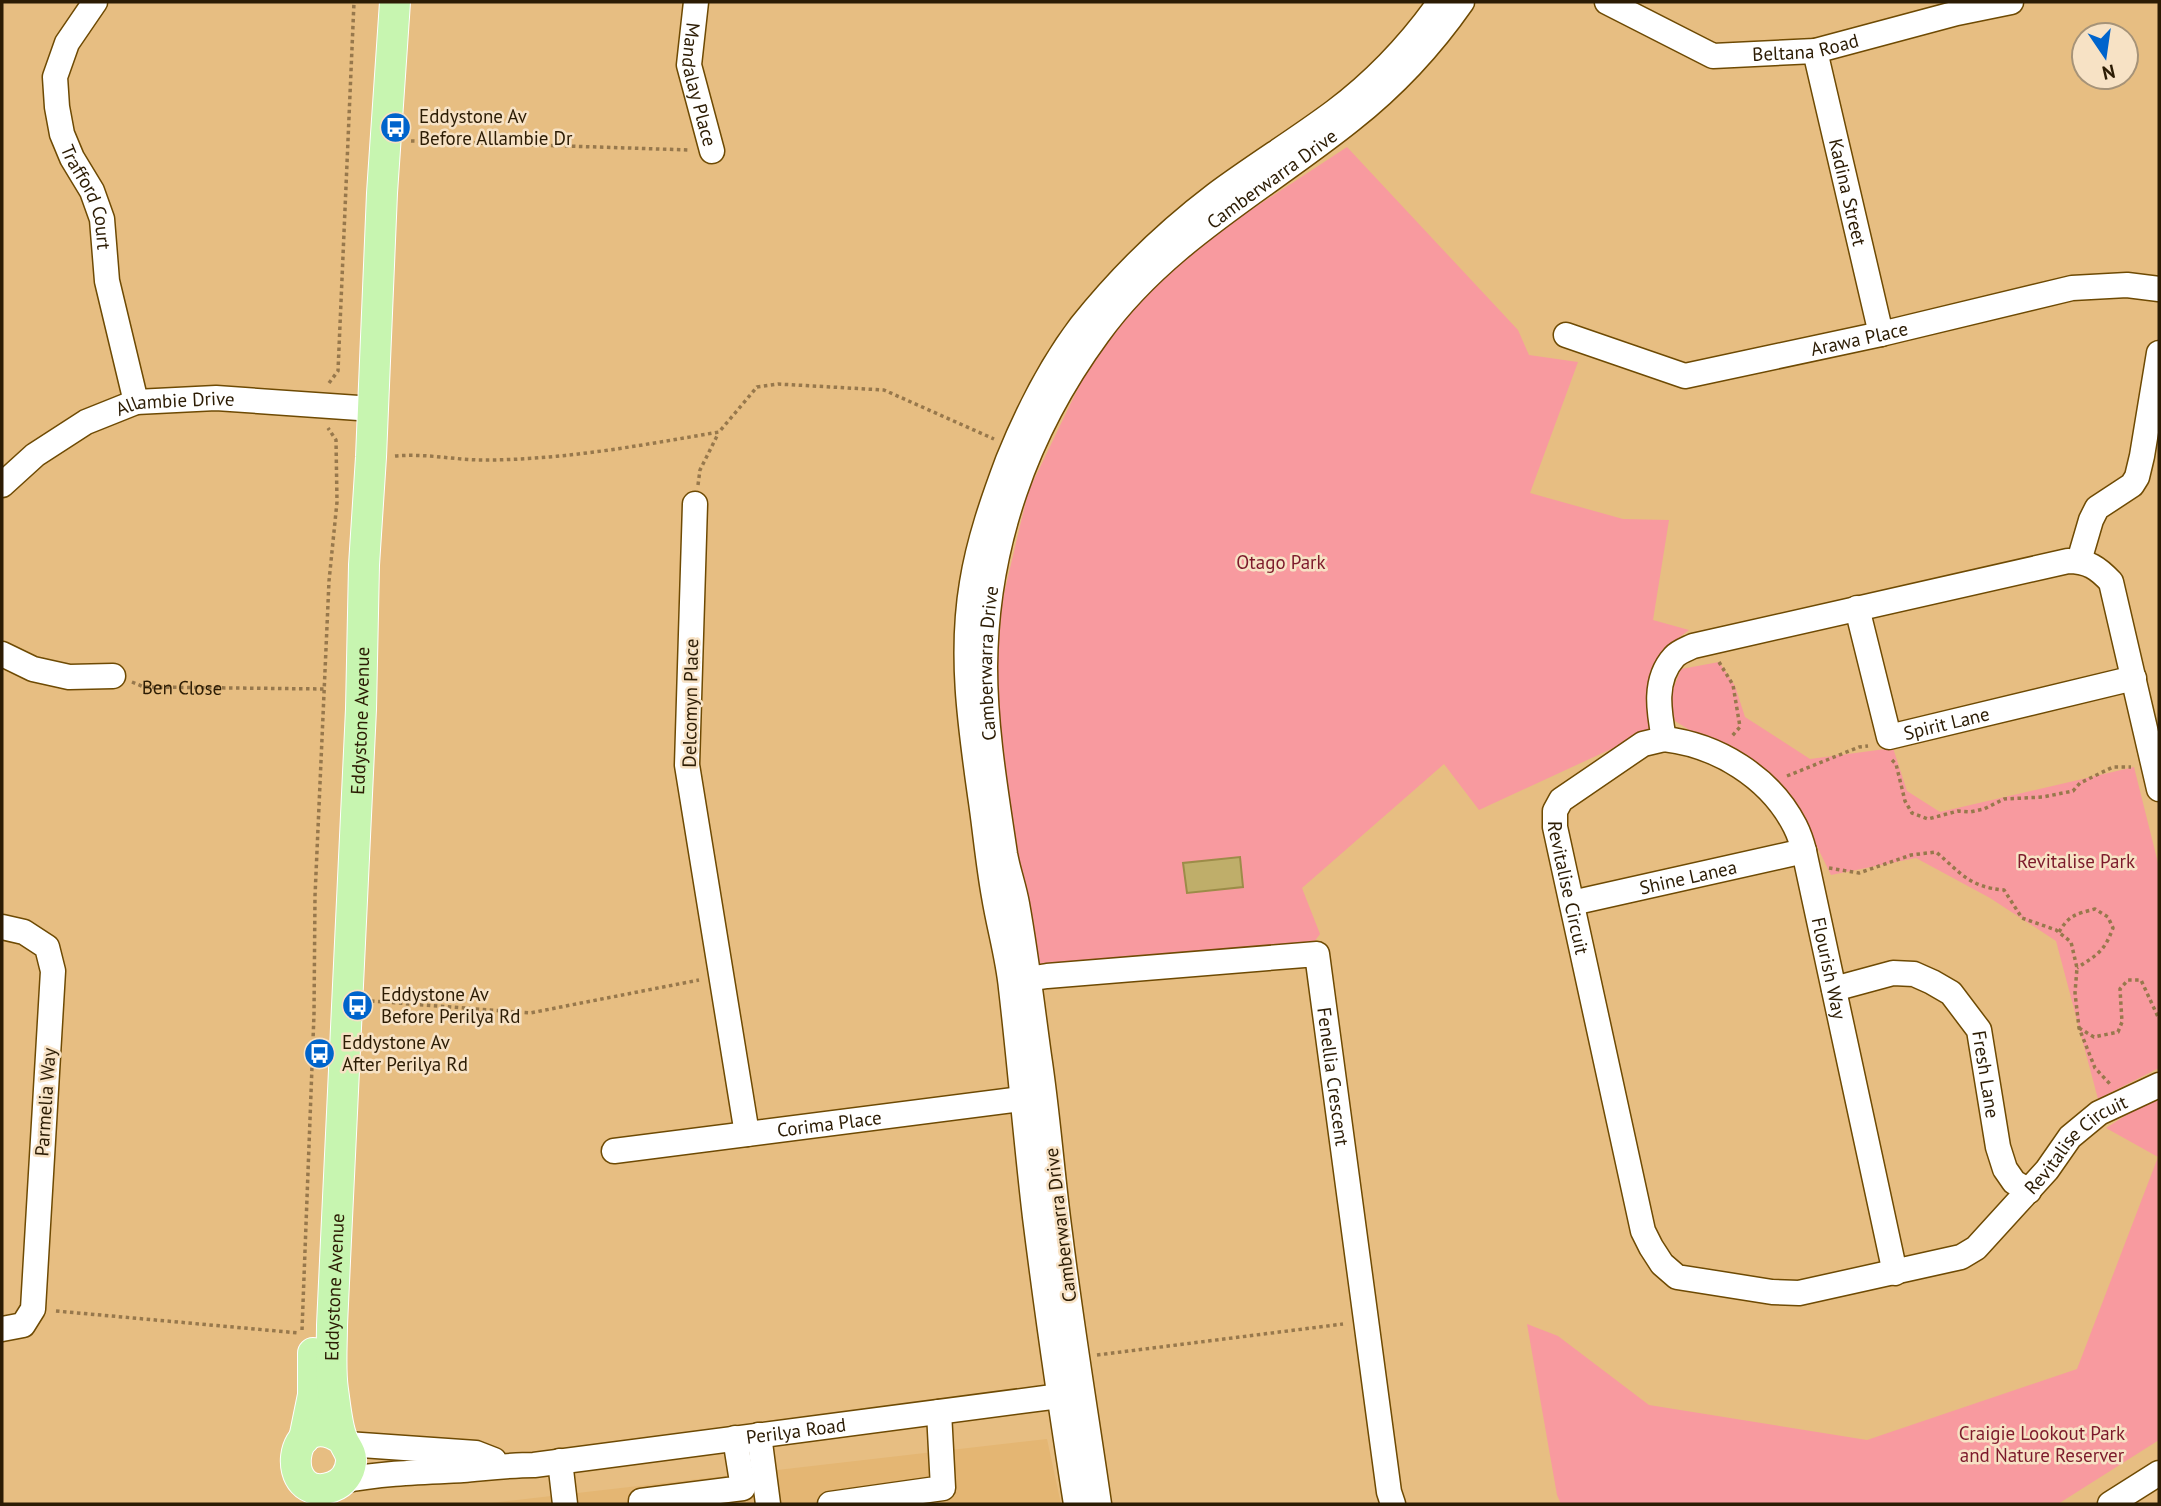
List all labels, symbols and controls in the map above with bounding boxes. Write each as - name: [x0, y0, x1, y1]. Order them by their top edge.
- street label: Mandalay Place: [677, 21, 722, 149]
- north arrow: [2070, 21, 2140, 91]
- street label: Beltana Road: [1752, 28, 1861, 66]
- text: N: [2100, 59, 2118, 86]
- place label: Eddystone Av Before Allambie Dr: [419, 104, 573, 150]
- bus stop icon: Eddystone Av Before Allambie Dr: [379, 110, 413, 144]
- street label: Camberwarra Drive: [1202, 123, 1342, 234]
- street label: Kadina Street: [1824, 136, 1872, 249]
- street label: Trafford Court: [56, 141, 116, 251]
- street label: Arawa Place: [1808, 316, 1910, 361]
- street label: Allambie Drive: [112, 386, 235, 421]
- park label: Otago Park: [1236, 550, 1326, 574]
- street label: Camberwarra Drive: [973, 584, 1003, 742]
- street label: Delcomyn Place: [677, 638, 703, 768]
- street label: Eddystone Avenue: [345, 647, 374, 795]
- street label: Ben Close: [142, 675, 222, 700]
- street label: Spirit Lane: [1901, 701, 1992, 745]
- street label: Revitalise Circuit: [1543, 821, 1595, 957]
- park label: Revitalise Park: [2017, 849, 2135, 873]
- street label: Shine Lanea: [1637, 854, 1739, 900]
- street label: Flourish Way: [1807, 915, 1852, 1022]
- place label: Eddystone Av Before Perilya Rd: [381, 982, 521, 1028]
- bus stop icon: Eddystone Av Before Perilya Rd: [341, 988, 375, 1022]
- street label: Fenellia Crescent: [1312, 1006, 1355, 1148]
- street label: Fresh Lane: [1967, 1029, 2005, 1120]
- place label: Eddystone Av After Perilya Rd: [342, 1030, 468, 1076]
- bus stop icon: Eddystone Av After Perilya Rd: [302, 1036, 336, 1070]
- street label: Parmelia Way: [29, 1047, 61, 1157]
- street label: Revitalise Circuit: [2019, 1089, 2131, 1199]
- street label: Corima Place: [776, 1105, 883, 1142]
- street label: Camberwarra Drive: [1039, 1147, 1081, 1303]
- street label: Eddystone Avenue: [319, 1213, 349, 1361]
- street label: Perilya Road: [745, 1412, 847, 1449]
- park label: Craigie Lookout Park and Nature Reserver: [1959, 1421, 2125, 1467]

